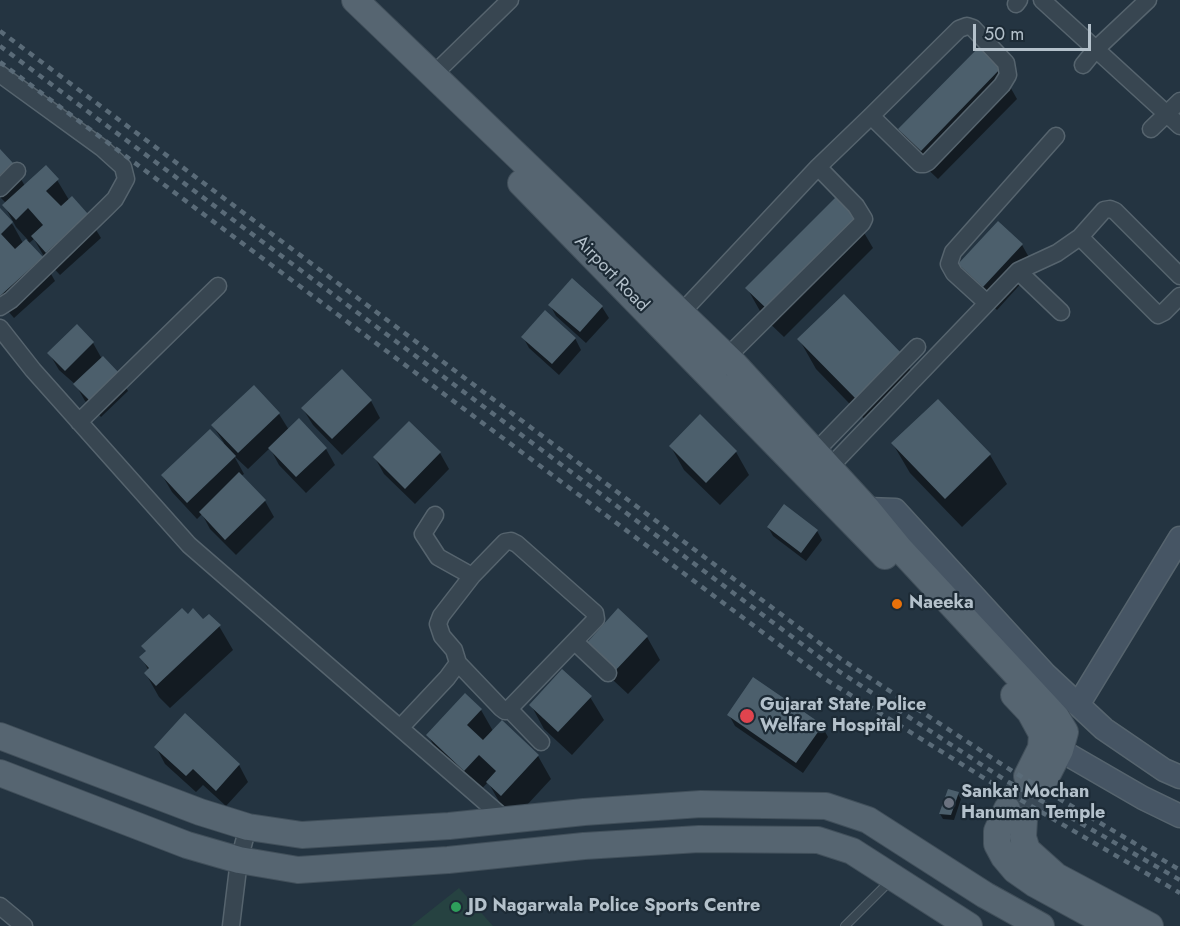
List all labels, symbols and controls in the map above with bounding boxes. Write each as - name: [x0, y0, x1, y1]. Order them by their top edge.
- scale bar: [976, 12, 1094, 50]
- text: 50 m: [984, 21, 1024, 47]
- street label: Airport Road: [569, 231, 653, 317]
- place label: Naeeka: [909, 593, 974, 615]
- marker: Naeeka: [890, 597, 904, 611]
- place label: Gujarat State Police Welfare Hospital: [760, 695, 926, 738]
- marker: Gujarat State Police Welfare Hospital: [738, 707, 756, 725]
- place label: Sankat Mochan Hanuman Temple: [961, 782, 1105, 824]
- marker: Sankat Mochan Hanuman Temple: [942, 796, 956, 810]
- place label: JD Nagarwala Police Sports Centre: [468, 896, 760, 918]
- marker: JD Nagarwala Police Sports Centre: [449, 900, 463, 914]

